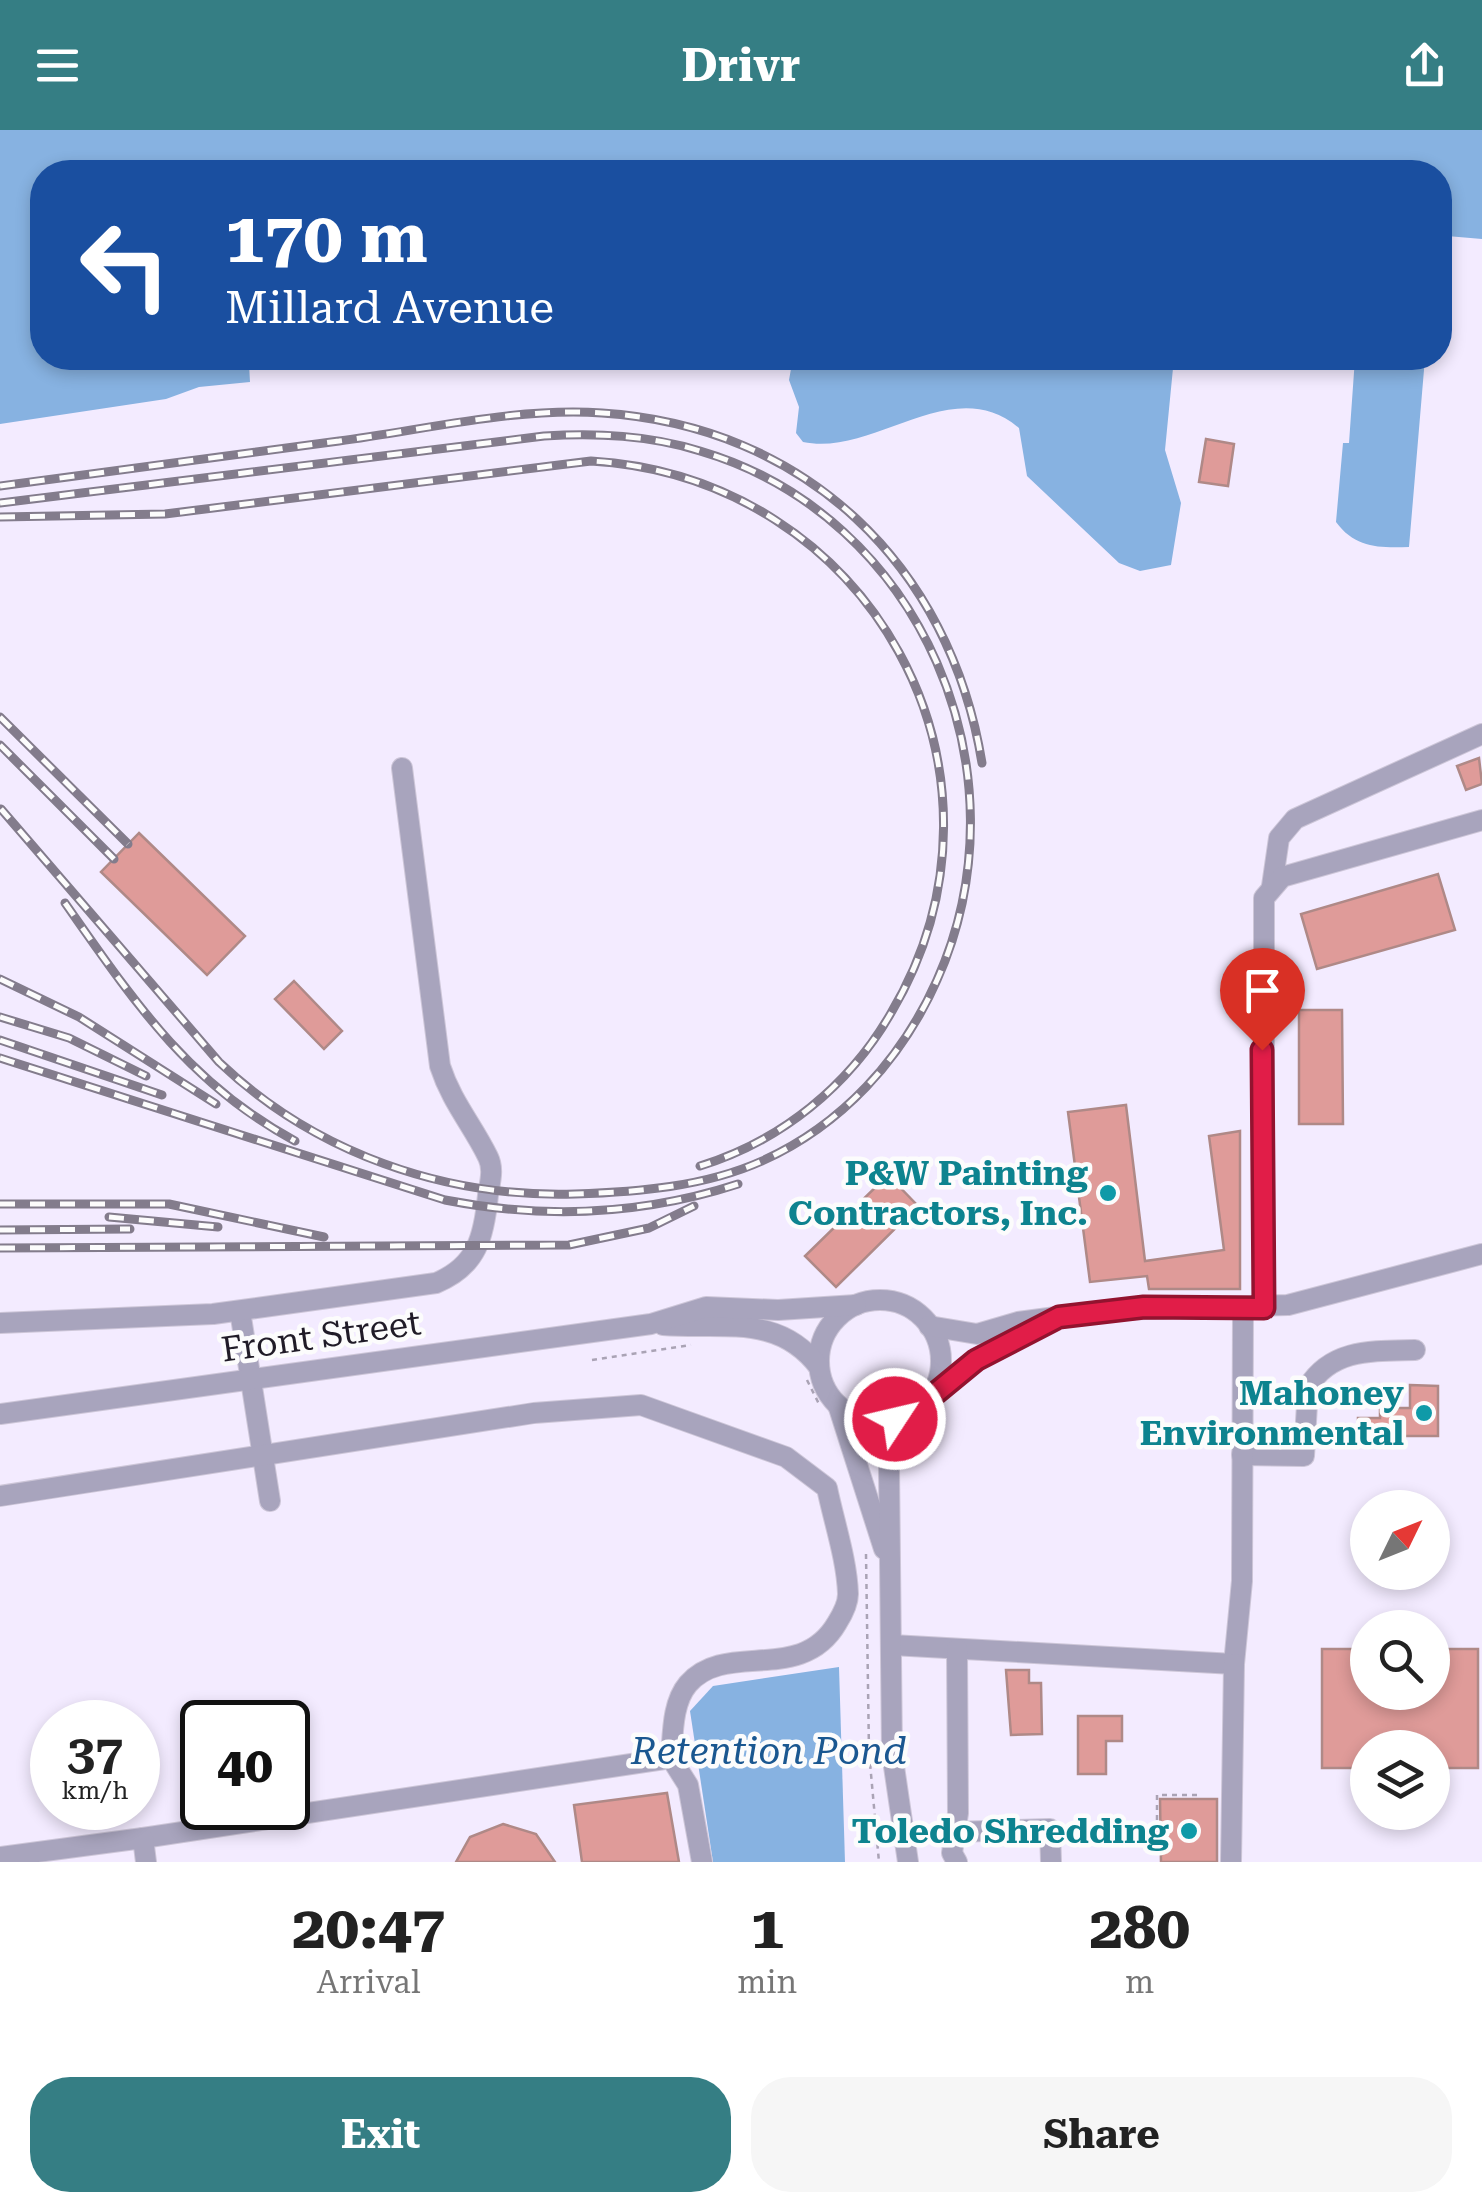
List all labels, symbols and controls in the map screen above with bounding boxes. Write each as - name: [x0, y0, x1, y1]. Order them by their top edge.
- icon: menu: [30, 38, 85, 93]
- icon: share: [1397, 38, 1452, 93]
- text: Drivr: [682, 39, 800, 92]
- text: 170 m: [225, 197, 428, 279]
- icon: left: [60, 200, 190, 330]
- text: Millard Avenue: [225, 281, 554, 334]
- pin: [1220, 948, 1305, 1051]
- icon: arrive: [1235, 963, 1290, 1018]
- place label: P&W Painting Contractors, Inc.: [788, 1153, 1088, 1234]
- marker: P&W Painting Contractors, Inc.: [1097, 1182, 1119, 1204]
- street label: Front Street: [219, 1302, 423, 1371]
- position arrow: [843, 1367, 947, 1471]
- place label: Mahoney Environmental: [1140, 1373, 1404, 1454]
- marker: Mahoney Environmental: [1413, 1402, 1435, 1424]
- north arrow: [1350, 1490, 1450, 1590]
- map controls: [1350, 1490, 1450, 1830]
- button: search: [1350, 1610, 1450, 1710]
- speed limit sign: 40: [180, 1700, 310, 1830]
- text: 37: [67, 1724, 123, 1782]
- water label: Retention Pond: [630, 1729, 907, 1773]
- button: layers: [1350, 1730, 1450, 1830]
- text: km/h: [62, 1776, 128, 1805]
- place label: Toledo Shredding: [852, 1811, 1169, 1852]
- marker: Toledo Shredding: [1178, 1820, 1200, 1842]
- text: 20:47: [292, 1892, 445, 1963]
- text: 1: [750, 1892, 784, 1963]
- text: 280: [1089, 1892, 1190, 1963]
- text: Arrival: [317, 1963, 421, 2001]
- text: min: [737, 1963, 797, 2001]
- text: m: [1125, 1963, 1154, 2001]
- button: Exit: [30, 2077, 731, 2192]
- button: Share: [751, 2077, 1452, 2192]

